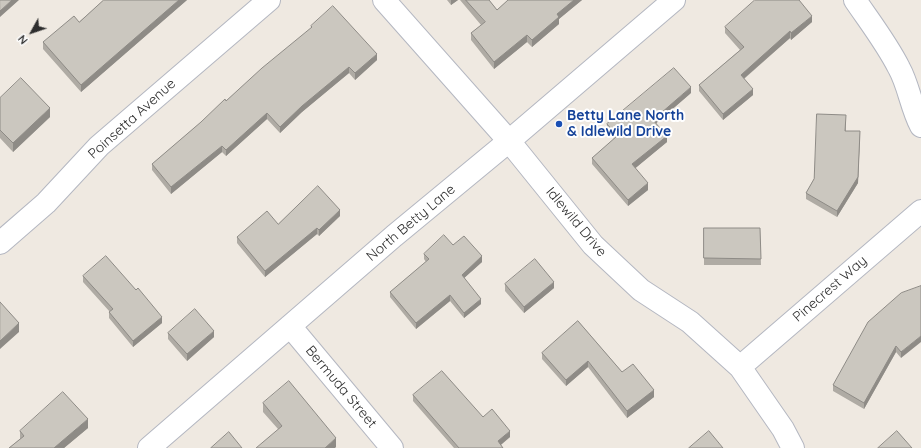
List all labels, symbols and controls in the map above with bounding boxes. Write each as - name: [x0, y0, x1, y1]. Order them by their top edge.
- north arrow: [12, 12, 52, 52]
- text: N: [15, 32, 31, 47]
- street label: Poinsetta Avenue: [85, 75, 179, 163]
- place label: Betty Lane North & Idlewild Drive: [567, 108, 684, 140]
- marker: Betty Lane North & Idlewild Drive: [554, 119, 564, 129]
- street label: North Betty Lane: [363, 181, 459, 265]
- street label: Idlewild Drive: [542, 184, 610, 260]
- street label: Pinecrest Way: [790, 252, 870, 326]
- street label: Bermuda Street: [302, 342, 380, 432]

